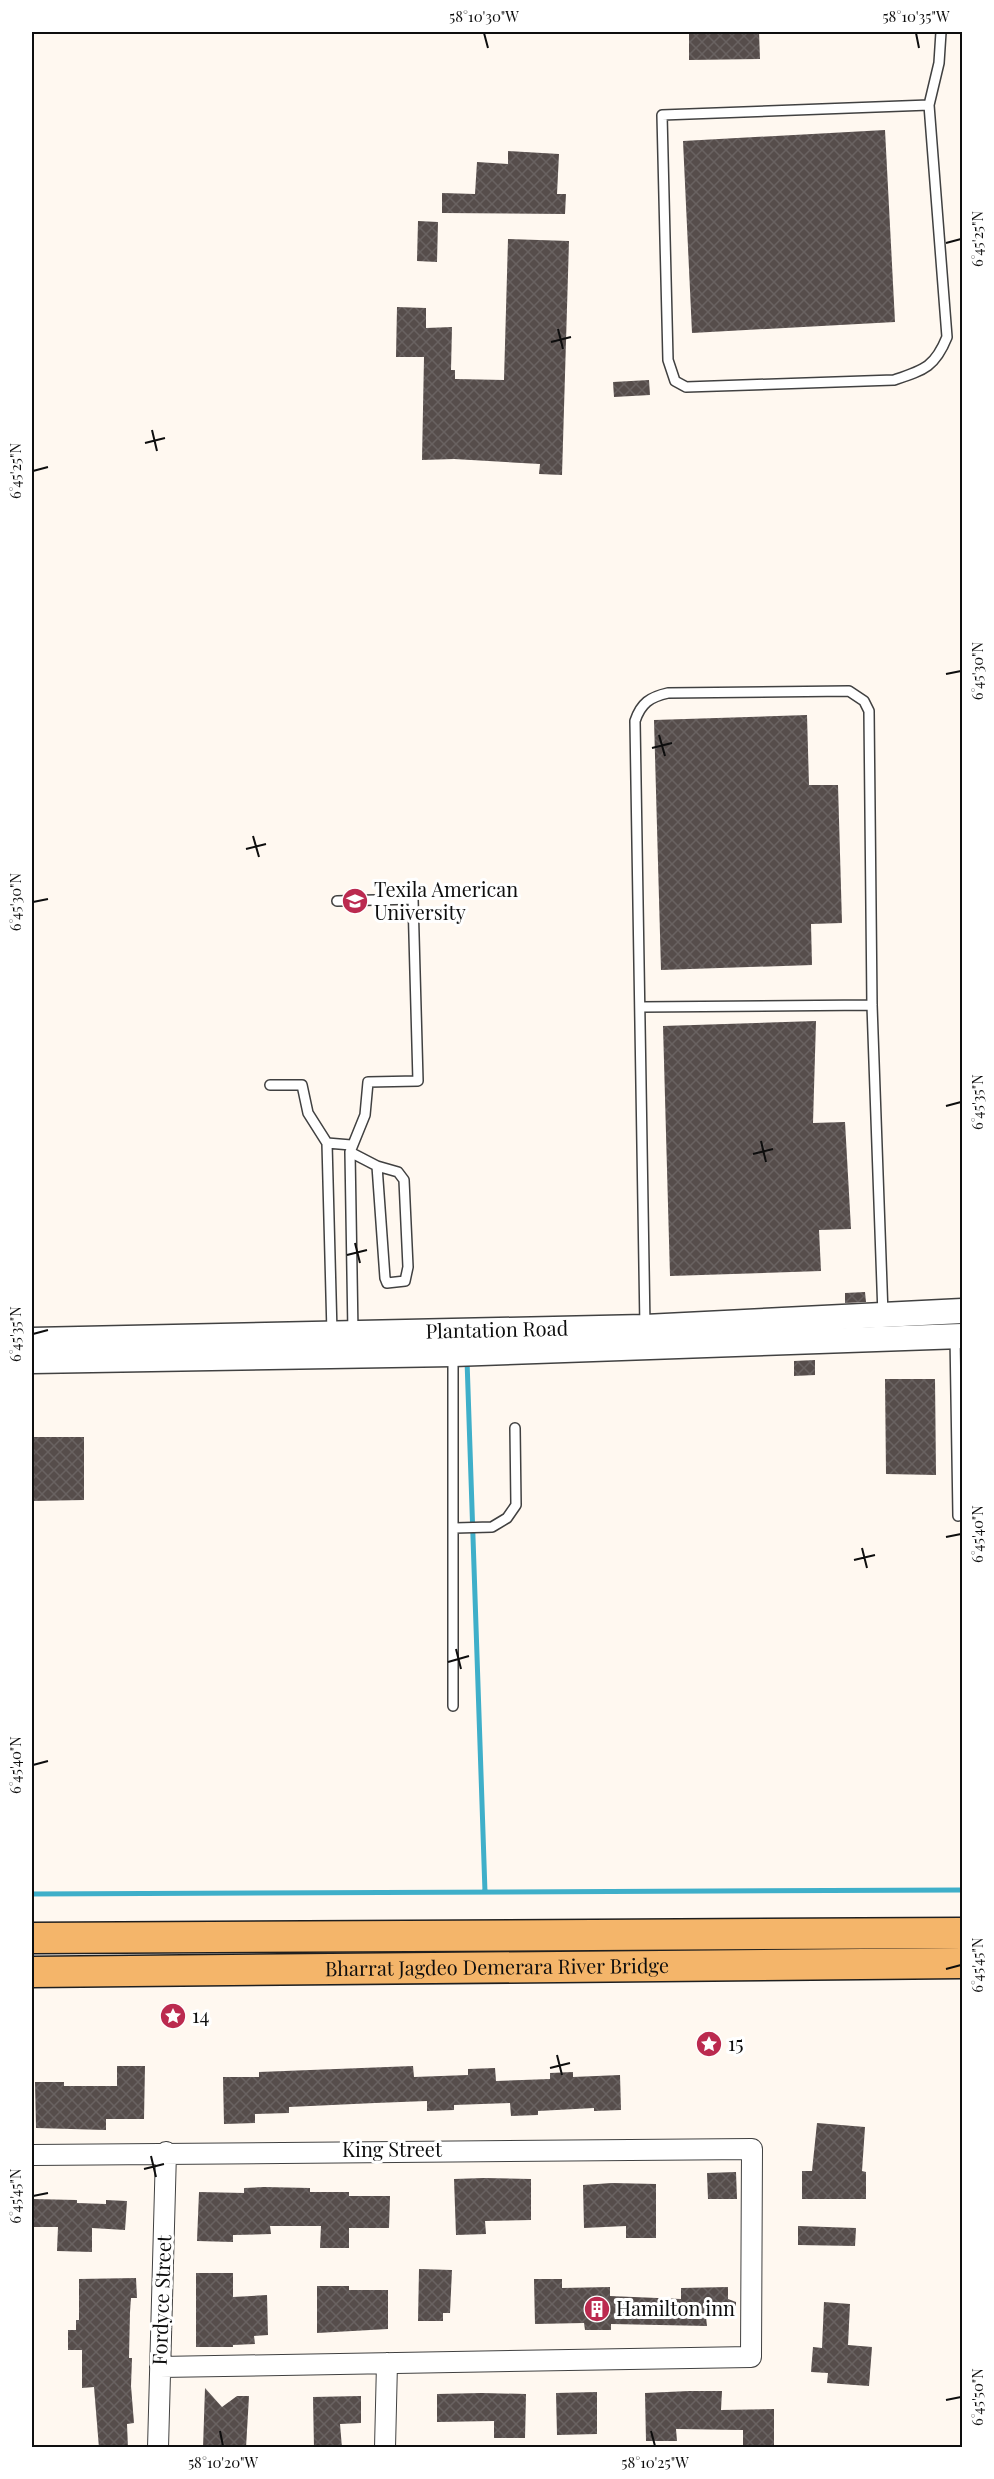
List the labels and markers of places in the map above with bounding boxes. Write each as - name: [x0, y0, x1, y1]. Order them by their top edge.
- place label: Texila American University: [374, 875, 518, 925]
- school or university icon: Texila American University: [340, 886, 370, 916]
- place icon: 14: [158, 2001, 188, 2031]
- place label: 14: [192, 2001, 209, 2028]
- place icon: 15: [694, 2029, 724, 2059]
- place label: 15: [728, 2029, 743, 2056]
- building icon: Hamilton inn: [582, 2294, 612, 2324]
- place label: Hamilton inn: [616, 2294, 735, 2321]

